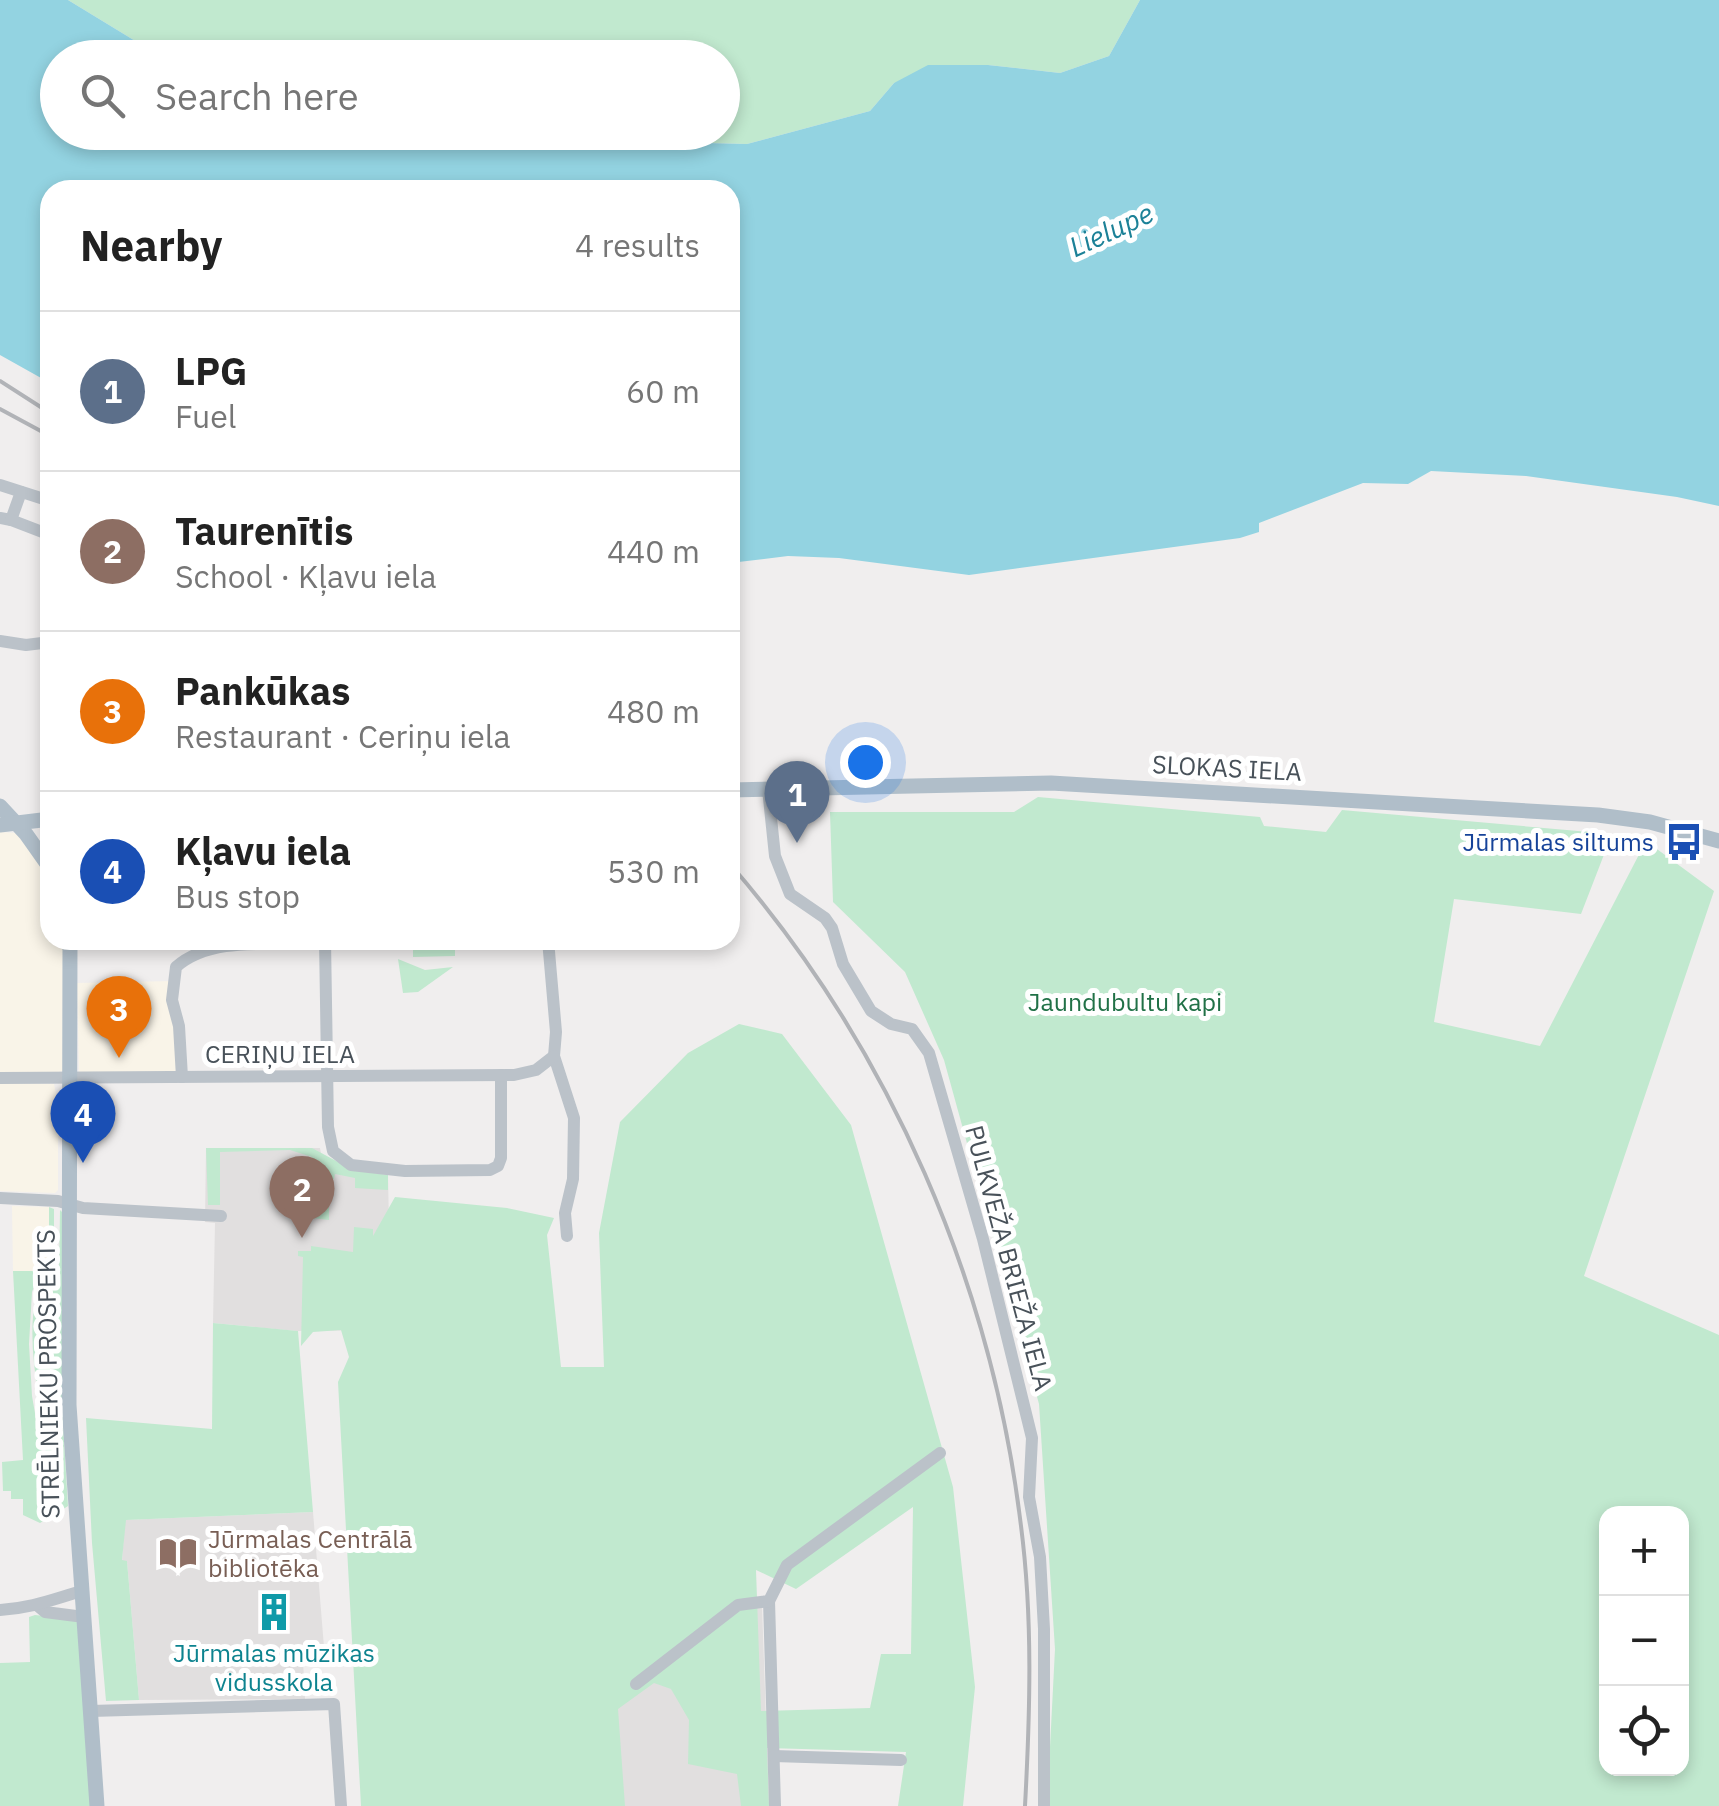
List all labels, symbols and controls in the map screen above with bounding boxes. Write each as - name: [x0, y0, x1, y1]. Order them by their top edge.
- search box: [40, 40, 740, 150]
- icon: search: [75, 68, 130, 123]
- text: Search here: [155, 71, 359, 120]
- water label: Lielupe: [1063, 194, 1159, 265]
- text: Nearby: [80, 218, 222, 273]
- text: 4 results: [575, 224, 700, 266]
- text: LPG: [175, 346, 247, 395]
- text: 1: [103, 370, 122, 412]
- text: 60 m: [626, 370, 700, 412]
- text: Fuel: [175, 395, 237, 437]
- text: Taurenītis: [175, 506, 353, 555]
- text: 2: [103, 530, 122, 572]
- text: 440 m: [607, 530, 700, 572]
- text: School · Kļavu iela: [175, 555, 437, 597]
- text: Pankūkas: [175, 666, 351, 715]
- text: 3: [103, 690, 122, 732]
- text: 480 m: [607, 690, 700, 732]
- text: Restaurant · Ceriņu iela: [175, 715, 511, 757]
- your location: [840, 737, 891, 788]
- street label: SLOKAS IELA: [1151, 747, 1303, 788]
- pin: 1: [764, 760, 830, 843]
- bus stop icon: Jūrmalas siltums: [1663, 821, 1705, 863]
- place label: Jūrmalas siltums: [1462, 825, 1654, 858]
- text: Kļavu iela: [175, 826, 351, 875]
- text: 4: [103, 850, 122, 892]
- text: 530 m: [607, 850, 700, 892]
- text: Bus stop: [175, 875, 300, 917]
- pin: 3: [86, 976, 152, 1058]
- park label: Jaundubultu kapi: [1028, 985, 1222, 1018]
- street label: CERIŅU IELA: [205, 1037, 355, 1070]
- pin: 4: [51, 1080, 116, 1163]
- street label: PULKVEŽA BRIEŽA IELA: [958, 1122, 1061, 1394]
- pin: 2: [270, 1156, 334, 1238]
- street label: STRĒLNIEKU PROSPEKTS: [28, 1229, 67, 1519]
- map controls: [1599, 1506, 1689, 1776]
- button: +: [1599, 1506, 1689, 1596]
- place label: Jūrmalas Centrālā bibliotēka: [208, 1522, 412, 1584]
- library icon: Jūrmalas Centrālā bibliotēka: [157, 1532, 199, 1574]
- building icon: Jūrmalas mūzikas vidusskola: [253, 1591, 295, 1633]
- button: −: [1599, 1596, 1689, 1686]
- place label: Jūrmalas mūzikas vidusskola: [173, 1636, 375, 1698]
- button: locate: [1599, 1686, 1689, 1776]

